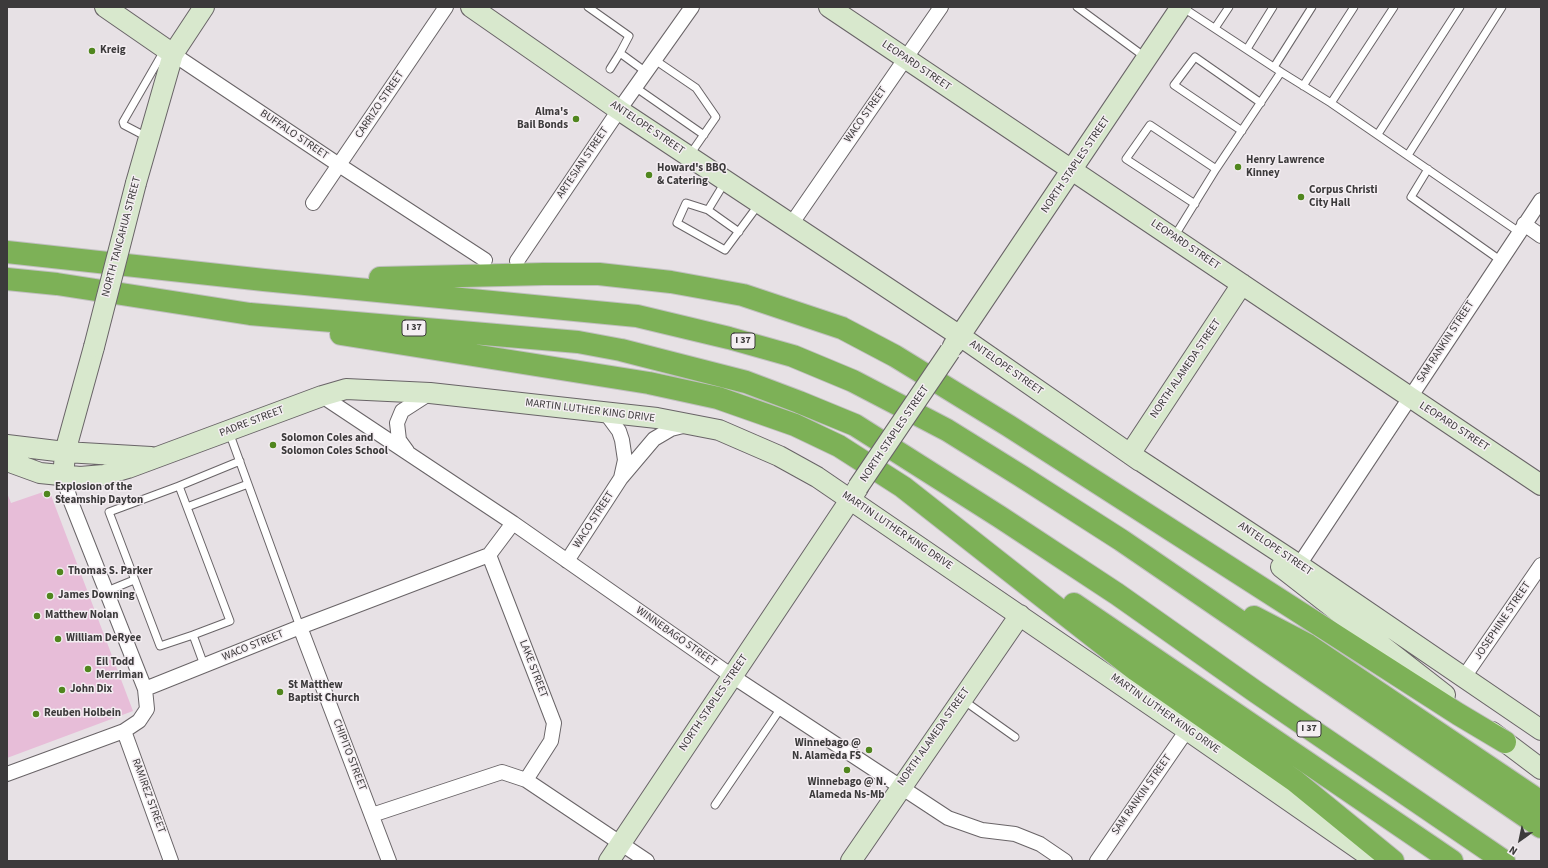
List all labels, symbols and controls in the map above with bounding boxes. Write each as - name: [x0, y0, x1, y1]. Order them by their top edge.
- street label: LEOPARD STREET: [879, 38, 953, 94]
- place label: Kreig: [100, 44, 126, 58]
- marker: Kreig: [87, 46, 97, 56]
- street label: CARRIZO STREET: [353, 69, 407, 141]
- street label: WACO STREET: [842, 84, 890, 146]
- street label: ANTELOPE STREET: [607, 98, 687, 158]
- place label: Alma's Bail Bonds: [517, 106, 568, 132]
- street label: BUFFALO STREET: [257, 107, 331, 163]
- marker: Alma's Bail Bonds: [571, 114, 581, 124]
- street label: NORTH STAPLES STREET: [1039, 114, 1113, 216]
- street label: ARTESIAN STREET: [554, 125, 612, 201]
- place label: Henry Lawrence Kinney: [1246, 154, 1325, 180]
- place label: Howard's BBQ & Catering: [657, 162, 726, 188]
- marker: Henry Lawrence Kinney: [1233, 162, 1243, 172]
- marker: Howard's BBQ & Catering: [644, 170, 654, 180]
- street label: NORTH TANCAHUA STREET: [100, 175, 144, 299]
- place label: Corpus Christi City Hall: [1309, 184, 1378, 210]
- marker: Corpus Christi City Hall: [1296, 192, 1306, 202]
- street label: LEOPARD STREET: [1148, 217, 1222, 273]
- street label: SAM RANKIN STREET: [1415, 298, 1477, 386]
- street label: NORTH ALAMEDA STREET: [1148, 317, 1224, 421]
- road number: I 37: [402, 320, 426, 336]
- road number: I 37: [731, 333, 755, 349]
- street label: ANTELOPE STREET: [967, 338, 1045, 398]
- street label: NORTH STAPLES STREET: [858, 383, 932, 485]
- street label: MARTIN LUTHER KING DRIVE: [524, 397, 656, 425]
- street label: LEOPARD STREET: [1417, 399, 1491, 455]
- street label: PADRE STREET: [218, 404, 286, 440]
- place label: Solomon Coles and Solomon Coles School: [281, 432, 388, 458]
- marker: Solomon Coles and Solomon Coles School: [268, 440, 278, 450]
- place label: Explosion of the Steamship Dayton: [55, 481, 143, 507]
- marker: Explosion of the Steamship Dayton: [42, 489, 52, 499]
- street label: WACO STREET: [571, 489, 617, 551]
- street label: MARTIN LUTHER KING DRIVE: [839, 489, 955, 573]
- street label: ANTELOPE STREET: [1235, 519, 1315, 579]
- place label: Thomas S. Parker: [68, 565, 153, 579]
- marker: Thomas S. Parker: [55, 567, 65, 577]
- street label: JOSEPHINE STREET: [1472, 580, 1534, 662]
- place label: James Downing: [58, 589, 135, 603]
- marker: James Downing: [45, 591, 55, 601]
- street label: WINNEBAGO STREET: [633, 604, 719, 670]
- place label: Matthew Nolan: [45, 609, 118, 623]
- marker: Matthew Nolan: [32, 611, 42, 621]
- street label: WACO STREET: [220, 628, 286, 664]
- place label: William DeRyee: [66, 632, 141, 646]
- marker: William DeRyee: [53, 634, 63, 644]
- street label: LAKE STREET: [516, 638, 550, 700]
- street label: NORTH STAPLES STREET: [677, 652, 751, 754]
- place label: Eil Todd Merriman: [96, 656, 143, 682]
- marker: Eil Todd Merriman: [83, 664, 93, 674]
- street label: MARTIN LUTHER KING DRIVE: [1108, 671, 1222, 757]
- place label: St Matthew Baptist Church: [288, 679, 359, 705]
- place label: John Dix: [70, 683, 112, 697]
- marker: John Dix: [57, 685, 67, 695]
- street label: NORTH ALAMEDA STREET: [895, 685, 973, 789]
- marker: St Matthew Baptist Church: [275, 687, 285, 697]
- place label: Reuben Holbein: [44, 707, 121, 721]
- marker: Reuben Holbein: [31, 709, 41, 719]
- street label: CHIPITO STREET: [329, 717, 369, 793]
- road number: I 37: [1297, 721, 1321, 737]
- place label: Winnebago @ N. Alameda FS: [792, 737, 861, 763]
- marker: Winnebago @ N. Alameda FS: [864, 745, 874, 755]
- street label: SAM RANKIN STREET: [1109, 752, 1175, 838]
- street label: RAMIREZ STREET: [128, 757, 168, 835]
- marker: Winnebago @ N. Alameda Ns-Mb: [842, 765, 852, 775]
- place label: Winnebago @ N. Alameda Ns-Mb: [808, 776, 886, 802]
- north arrow: [1500, 820, 1540, 860]
- text: N: [1506, 842, 1520, 859]

